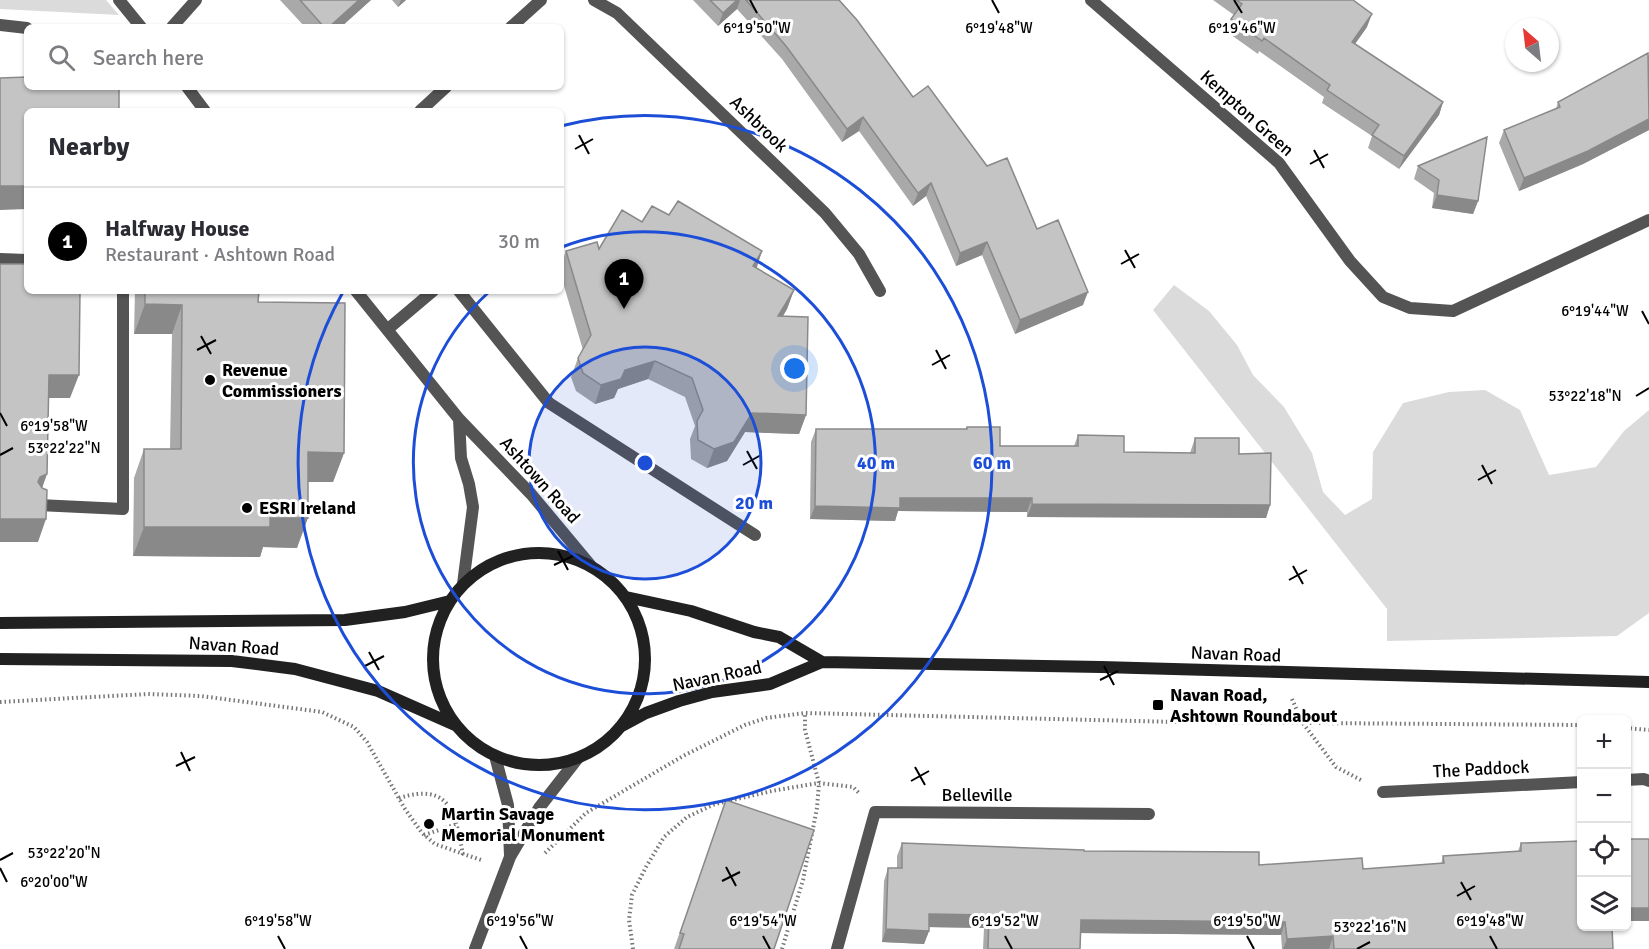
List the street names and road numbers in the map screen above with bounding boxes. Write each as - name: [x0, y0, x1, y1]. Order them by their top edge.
- street label: Kempton Green: [1196, 65, 1298, 161]
- street label: Ashbrook: [725, 91, 793, 157]
- street label: Ashtown Road: [495, 432, 585, 528]
- street label: Navan Road: [188, 632, 280, 660]
- street label: Navan Road: [1190, 641, 1282, 667]
- street label: Navan Road: [670, 656, 764, 696]
- street label: The Paddock: [1432, 755, 1530, 783]
- street label: Belleville: [942, 784, 1012, 806]

